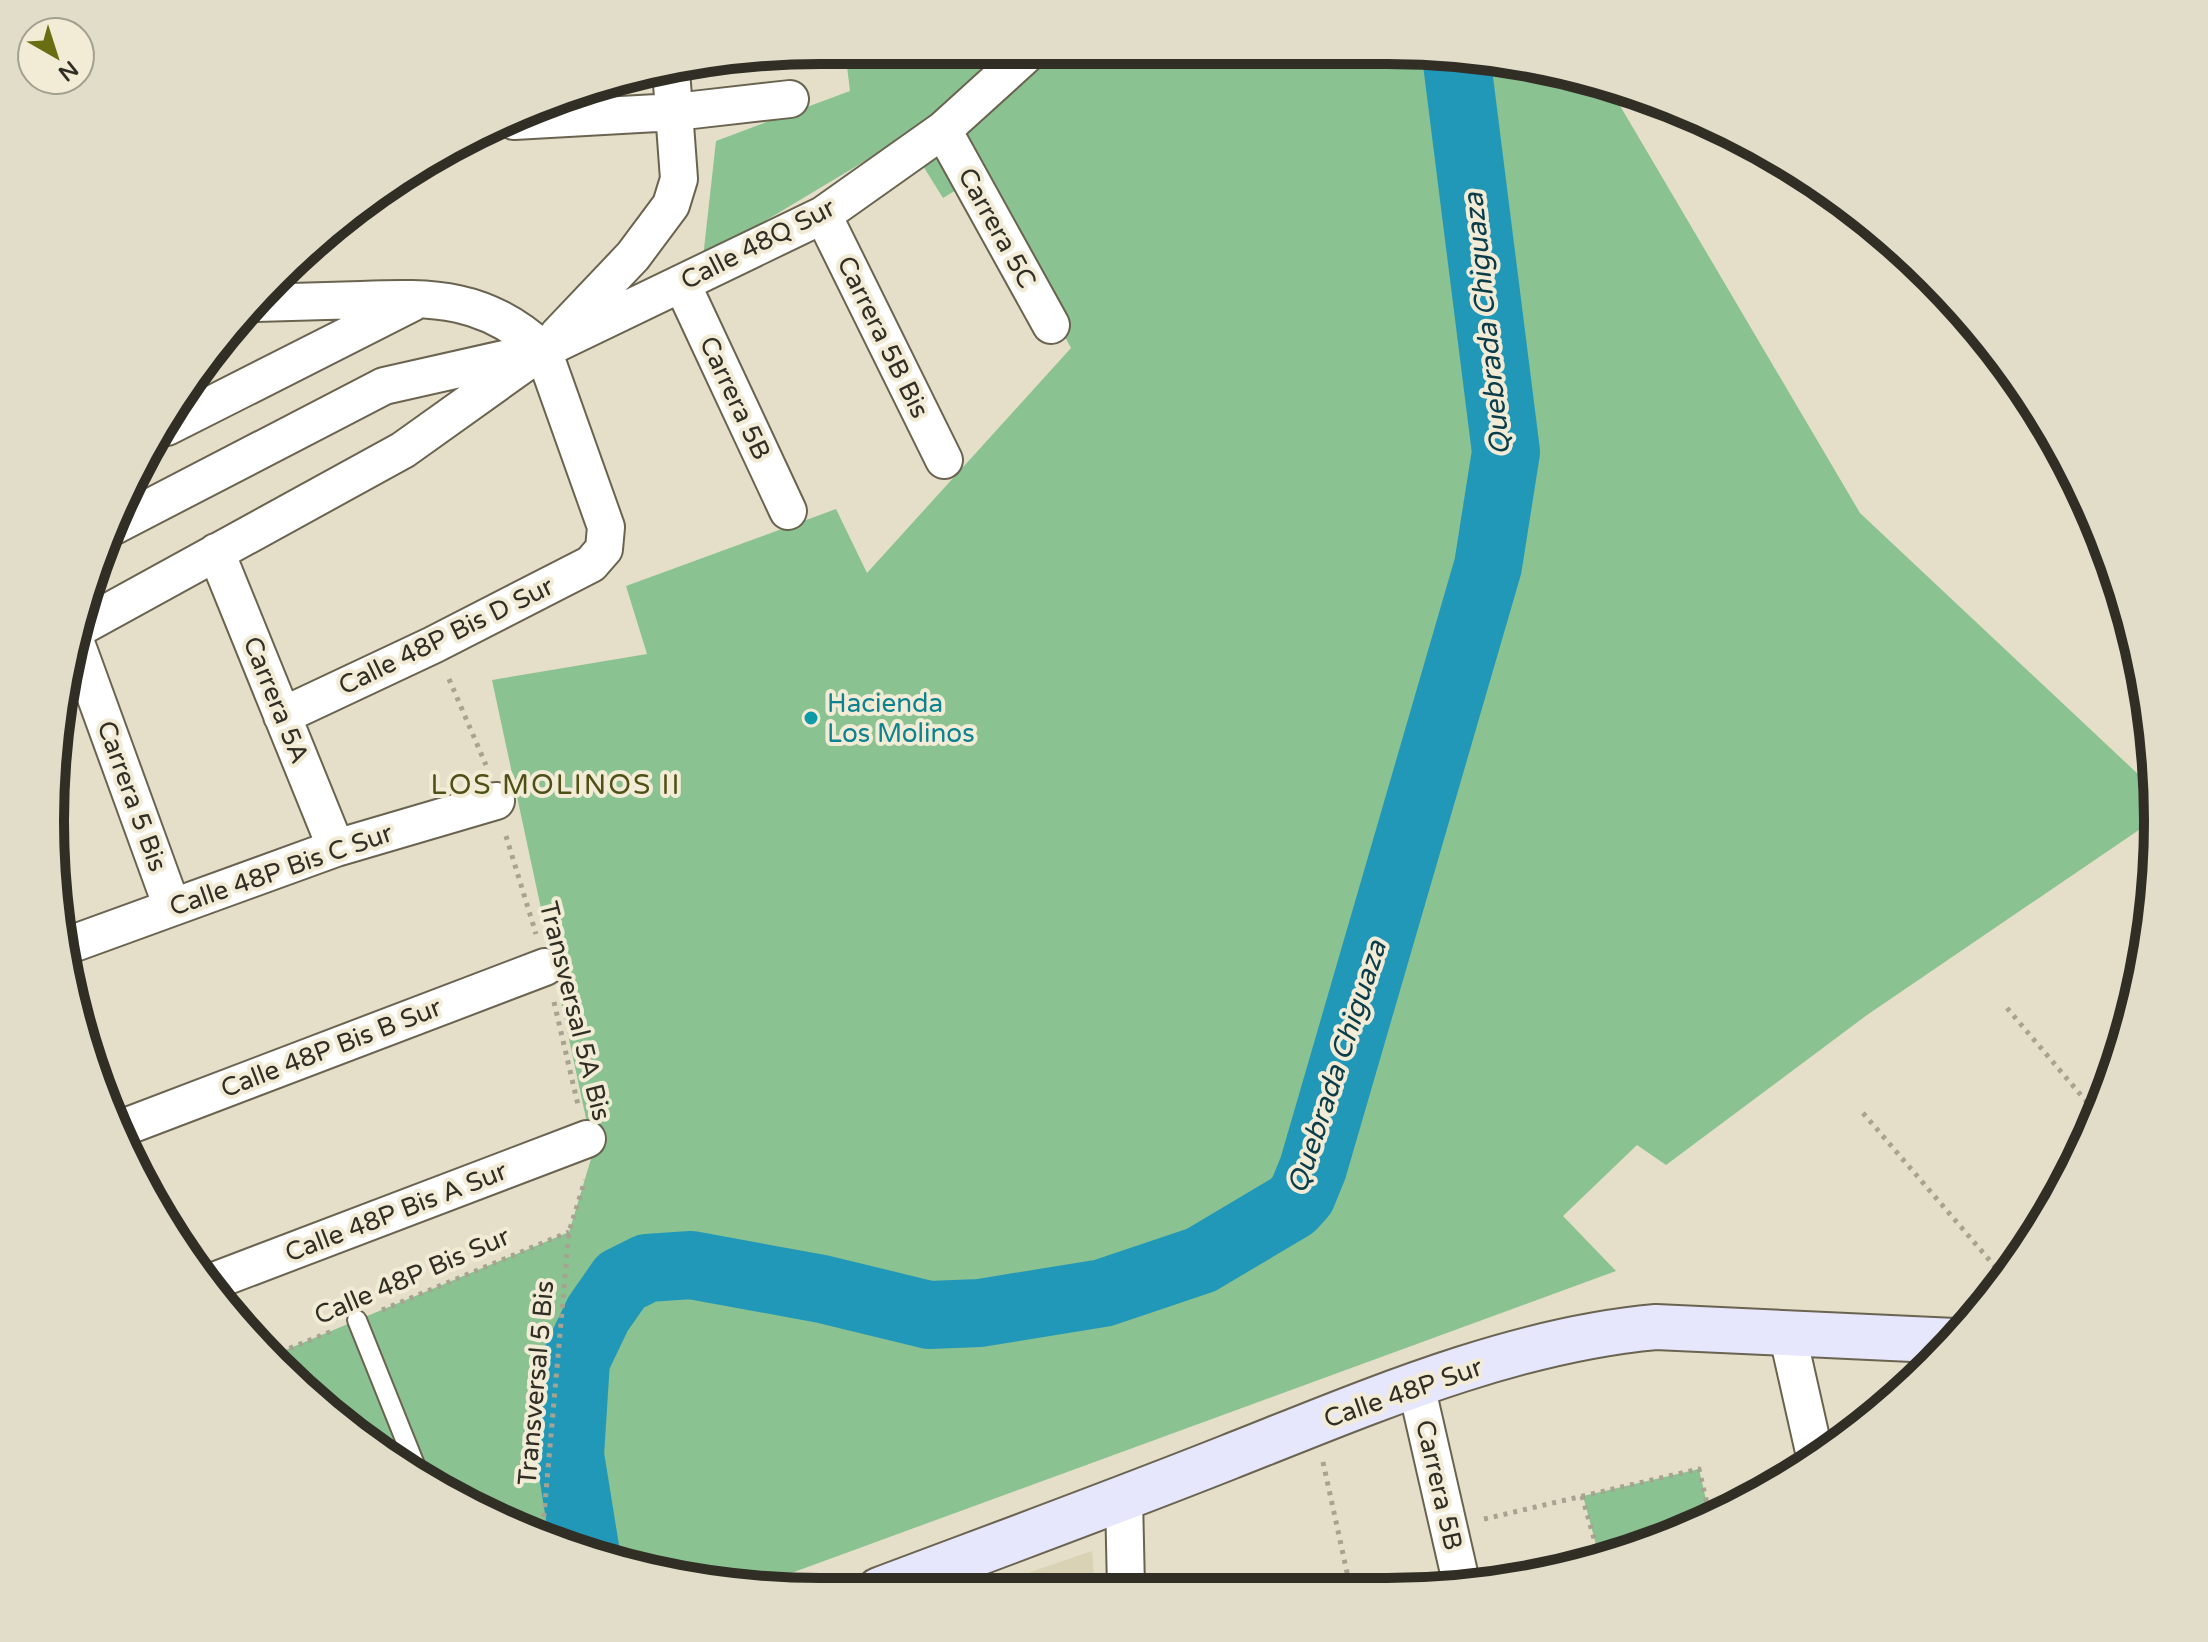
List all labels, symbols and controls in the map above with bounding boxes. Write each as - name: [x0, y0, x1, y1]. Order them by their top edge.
- north arrow: [16, 16, 96, 96]
- text: N: [53, 55, 83, 86]
- street label: Carrera 5C: [951, 162, 1043, 294]
- water label: Quebrada Chiguaza: [1456, 190, 1518, 457]
- street label: Calle 48Q Sur: [676, 192, 840, 296]
- street label: Carrera 5B Bis: [830, 251, 936, 423]
- street label: Carrera 5B: [693, 331, 777, 465]
- street label: Calle 48P Bis D Sur: [333, 570, 559, 702]
- street label: Carrera 5A: [237, 632, 315, 768]
- place label: Hacienda Los Molinos: [827, 688, 975, 749]
- marker: Hacienda Los Molinos: [802, 709, 820, 727]
- street label: Carrera 5 Bis: [90, 716, 174, 876]
- district label: LOS MOLINOS II: [431, 768, 682, 802]
- street label: Calle 48P Bis C Sur: [165, 817, 397, 923]
- street label: Transversal 5A Bis: [533, 898, 617, 1124]
- water label: Quebrada Chiguaza: [1280, 935, 1394, 1198]
- street label: Calle 48P Bis B Sur: [216, 992, 446, 1104]
- street label: Calle 48P Bis A Sur: [281, 1155, 511, 1269]
- street label: Calle 48P Bis Sur: [310, 1221, 514, 1331]
- street label: Transversal 5 Bis: [512, 1279, 560, 1487]
- street label: Calle 48P Sur: [1320, 1351, 1486, 1435]
- street label: Carrera 5B: [1409, 1417, 1469, 1553]

